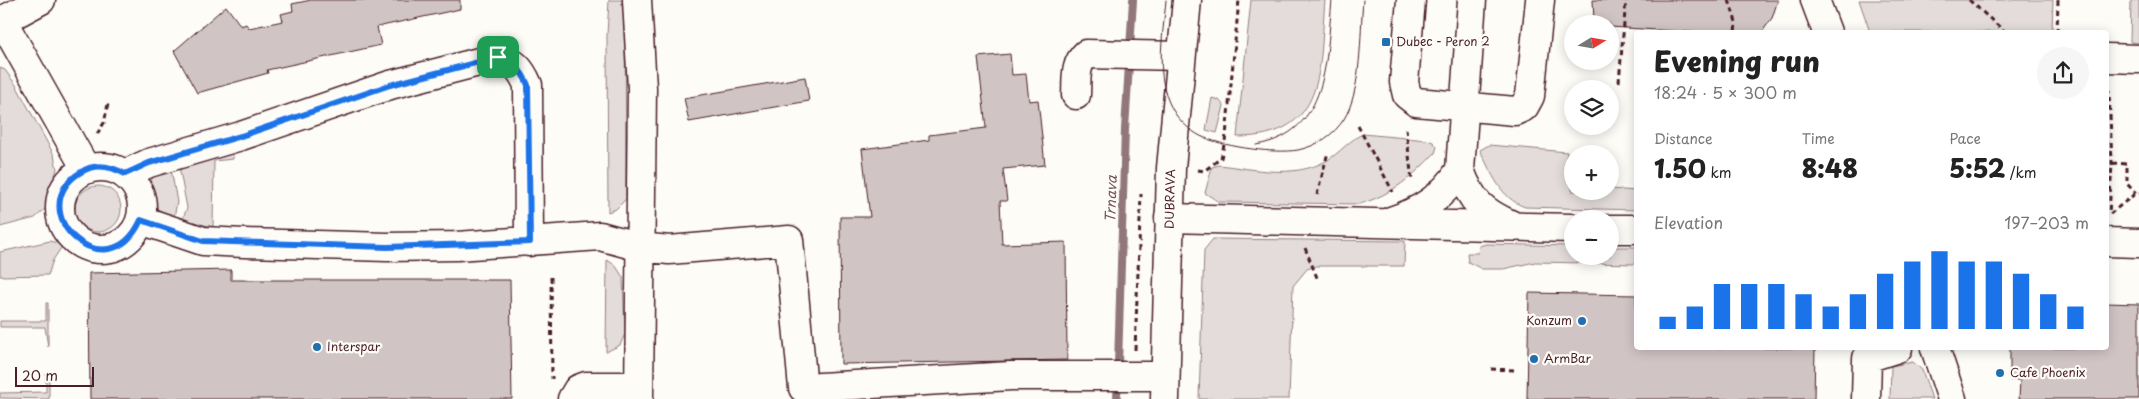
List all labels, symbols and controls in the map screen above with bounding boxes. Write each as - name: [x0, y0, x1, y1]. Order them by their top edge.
- north arrow: [1564, 15, 1619, 70]
- map controls: [1564, 15, 1619, 265]
- place label: Dubec - Peron 2: [1396, 32, 1490, 50]
- pin: [477, 36, 519, 78]
- marker: Dubec - Peron 2: [1380, 36, 1392, 48]
- text: Evening run: [1654, 39, 1820, 82]
- icon: arrive: [484, 43, 512, 71]
- button: share: [2037, 47, 2089, 99]
- button: layers: [1564, 80, 1619, 135]
- text: 18:24 · 5 × 300 m: [1654, 80, 1797, 104]
- text: Distance: [1654, 128, 1713, 149]
- text: Time: [1802, 128, 1835, 149]
- text: Pace: [1949, 128, 1981, 149]
- button: +: [1564, 145, 1619, 200]
- text: 1.50: [1654, 149, 1706, 187]
- text: 8:48: [1802, 149, 1858, 187]
- text: 5:52: [1949, 149, 2005, 187]
- text: km: [1706, 162, 1732, 183]
- text: /km: [2005, 162, 2037, 183]
- street label: DUBRAVA: [1159, 169, 1179, 229]
- water label: Trnava: [1099, 174, 1122, 223]
- button: −: [1564, 210, 1619, 265]
- text: Elevation: [1654, 210, 1723, 234]
- text: 197–203 m: [2004, 210, 2089, 234]
- place label: Konzum: [1526, 311, 1572, 329]
- marker: Konzum: [1576, 315, 1588, 327]
- place label: Interspar: [327, 337, 381, 355]
- marker: Interspar: [311, 341, 323, 353]
- place label: ArmBar: [1544, 349, 1592, 367]
- marker: ArmBar: [1528, 353, 1540, 365]
- place label: Cafe Phoenix: [2010, 363, 2085, 381]
- scale bar: [15, 364, 94, 387]
- text: 20 m: [22, 365, 58, 386]
- marker: Cafe Phoenix: [1994, 367, 2006, 379]

